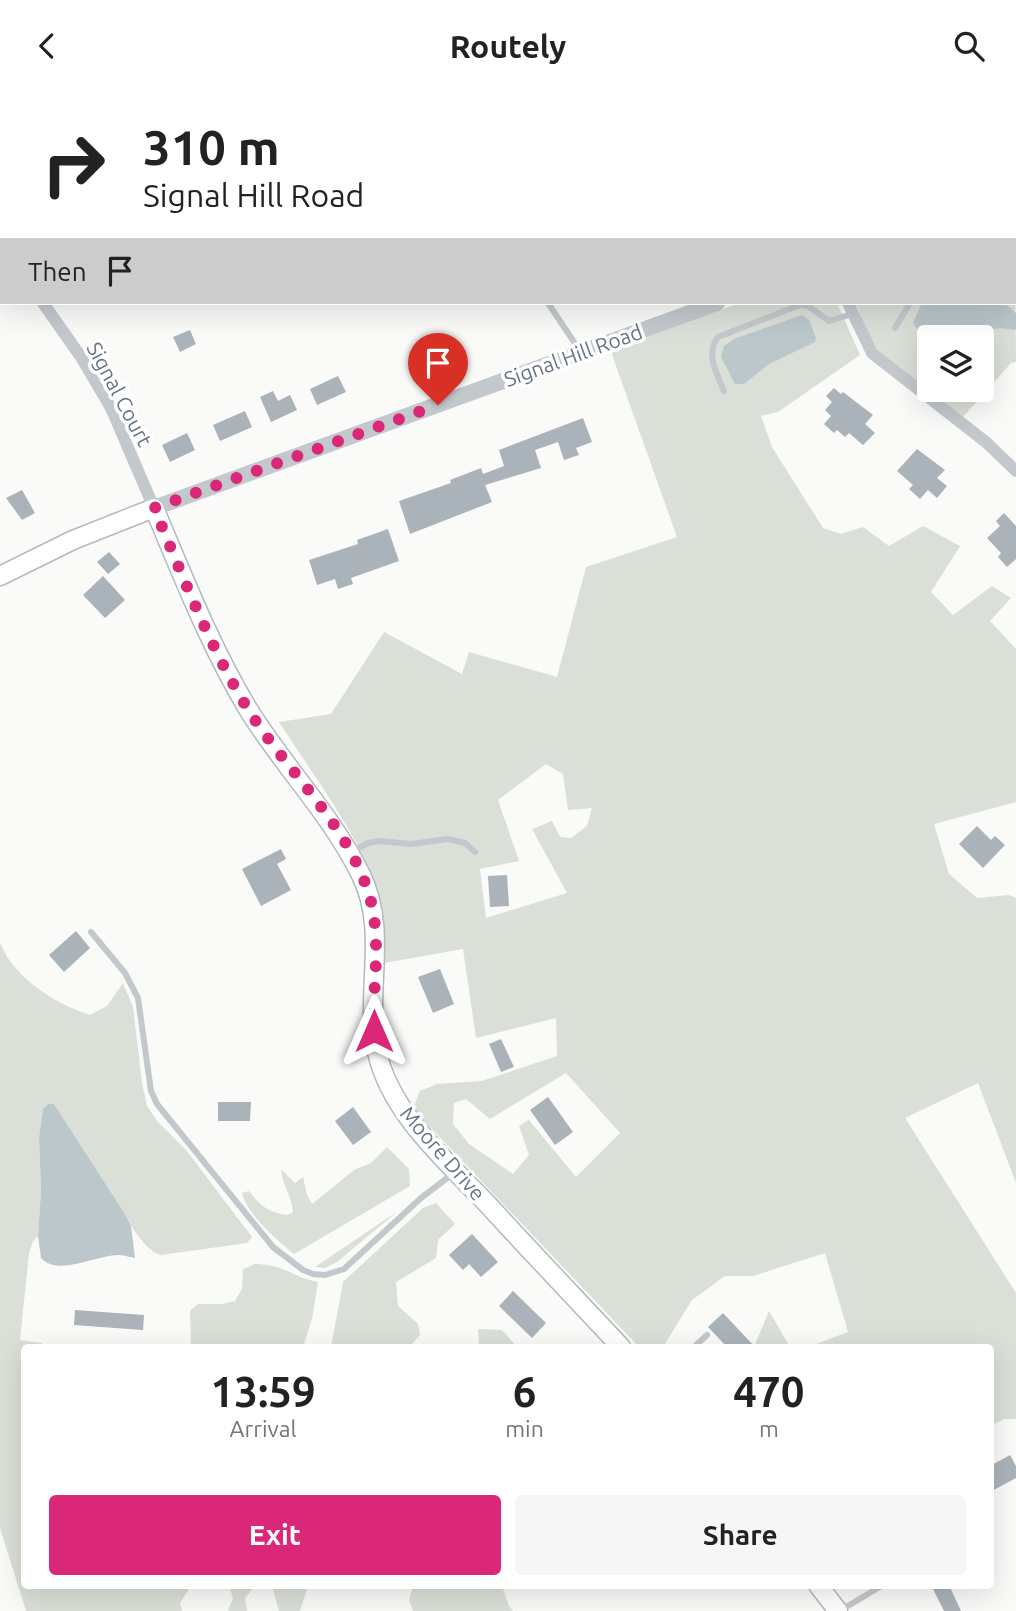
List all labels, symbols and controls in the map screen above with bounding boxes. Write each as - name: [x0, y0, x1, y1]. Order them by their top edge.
- icon: back: [28, 27, 66, 65]
- icon: search: [950, 27, 988, 65]
- text: Routely: [450, 28, 566, 64]
- icon: right: [28, 119, 119, 210]
- text: 310 m: [143, 119, 280, 174]
- text: Signal Hill Road: [143, 177, 364, 213]
- icon: arrive: [101, 252, 139, 290]
- text: Then: [28, 257, 87, 286]
- street label: Signal Hill Road: [501, 319, 645, 391]
- map controls: [917, 325, 994, 402]
- button: layers: [917, 325, 994, 402]
- pin: [408, 333, 468, 405]
- street label: Signal Court: [82, 338, 158, 450]
- icon: arrive: [419, 344, 457, 382]
- position arrow: [337, 994, 411, 1068]
- street label: Moore Drive: [396, 1101, 490, 1205]
- text: 13:59: [211, 1368, 316, 1415]
- text: 6: [513, 1368, 536, 1415]
- text: 470: [733, 1368, 804, 1415]
- text: Arrival: [230, 1416, 297, 1441]
- text: min: [505, 1416, 544, 1441]
- text: m: [759, 1416, 779, 1441]
- button: Exit: [49, 1495, 501, 1575]
- button: Share: [515, 1495, 966, 1575]

